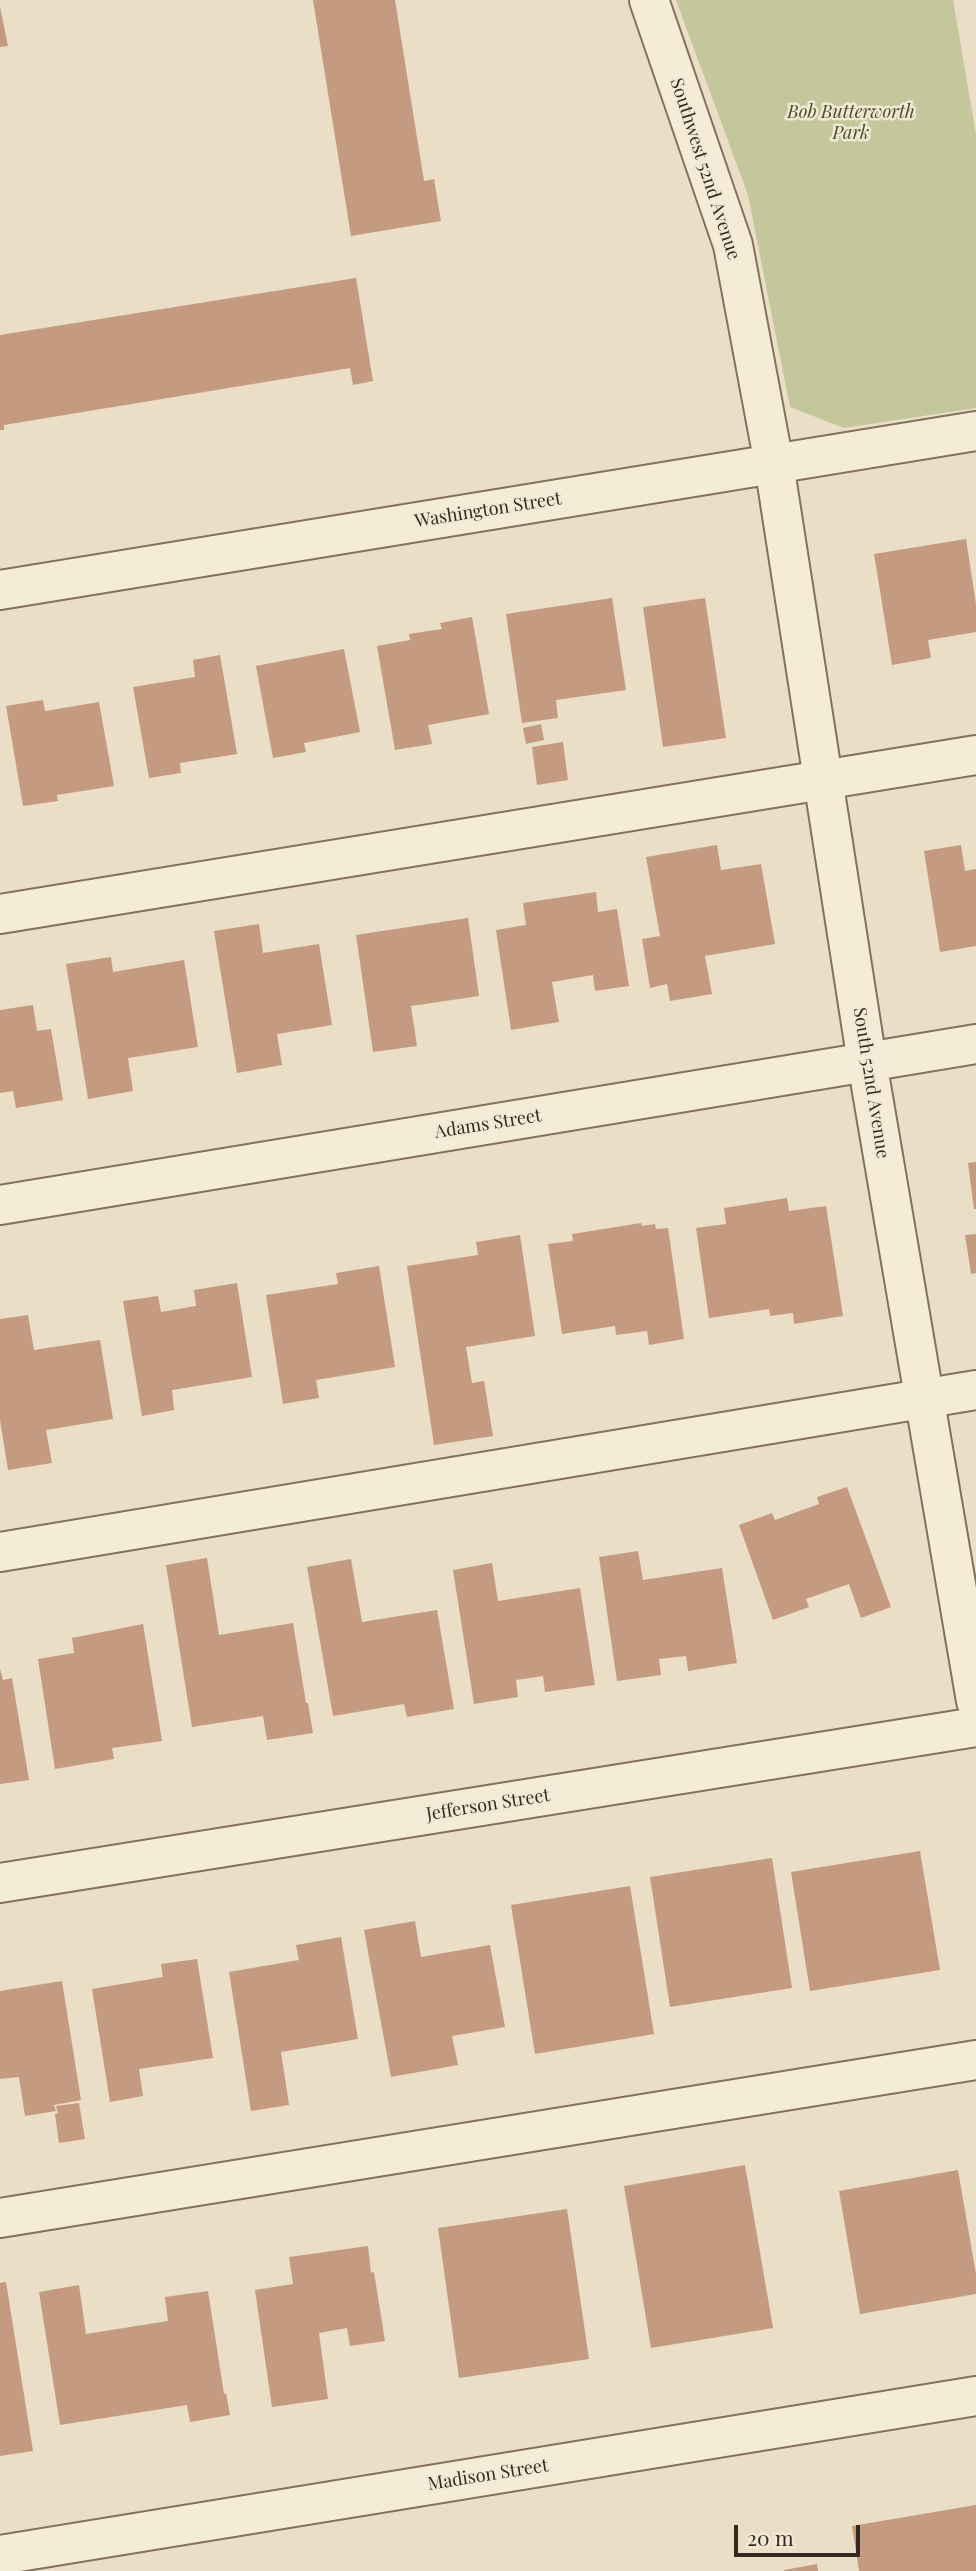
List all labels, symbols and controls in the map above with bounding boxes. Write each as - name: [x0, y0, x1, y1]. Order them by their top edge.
- street label: Southwest 52nd Avenue: [665, 75, 745, 263]
- park label: Bob Butterworth Park: [787, 101, 915, 144]
- street label: Washington Street: [413, 488, 563, 532]
- street label: South 52nd Avenue: [848, 1006, 894, 1160]
- street label: Adams Street: [433, 1105, 543, 1143]
- street label: Jefferson Street: [425, 1785, 551, 1825]
- street label: Madison Street: [426, 2455, 550, 2495]
- scale bar: [738, 2512, 864, 2556]
- text: 20 m: [747, 2523, 794, 2551]

